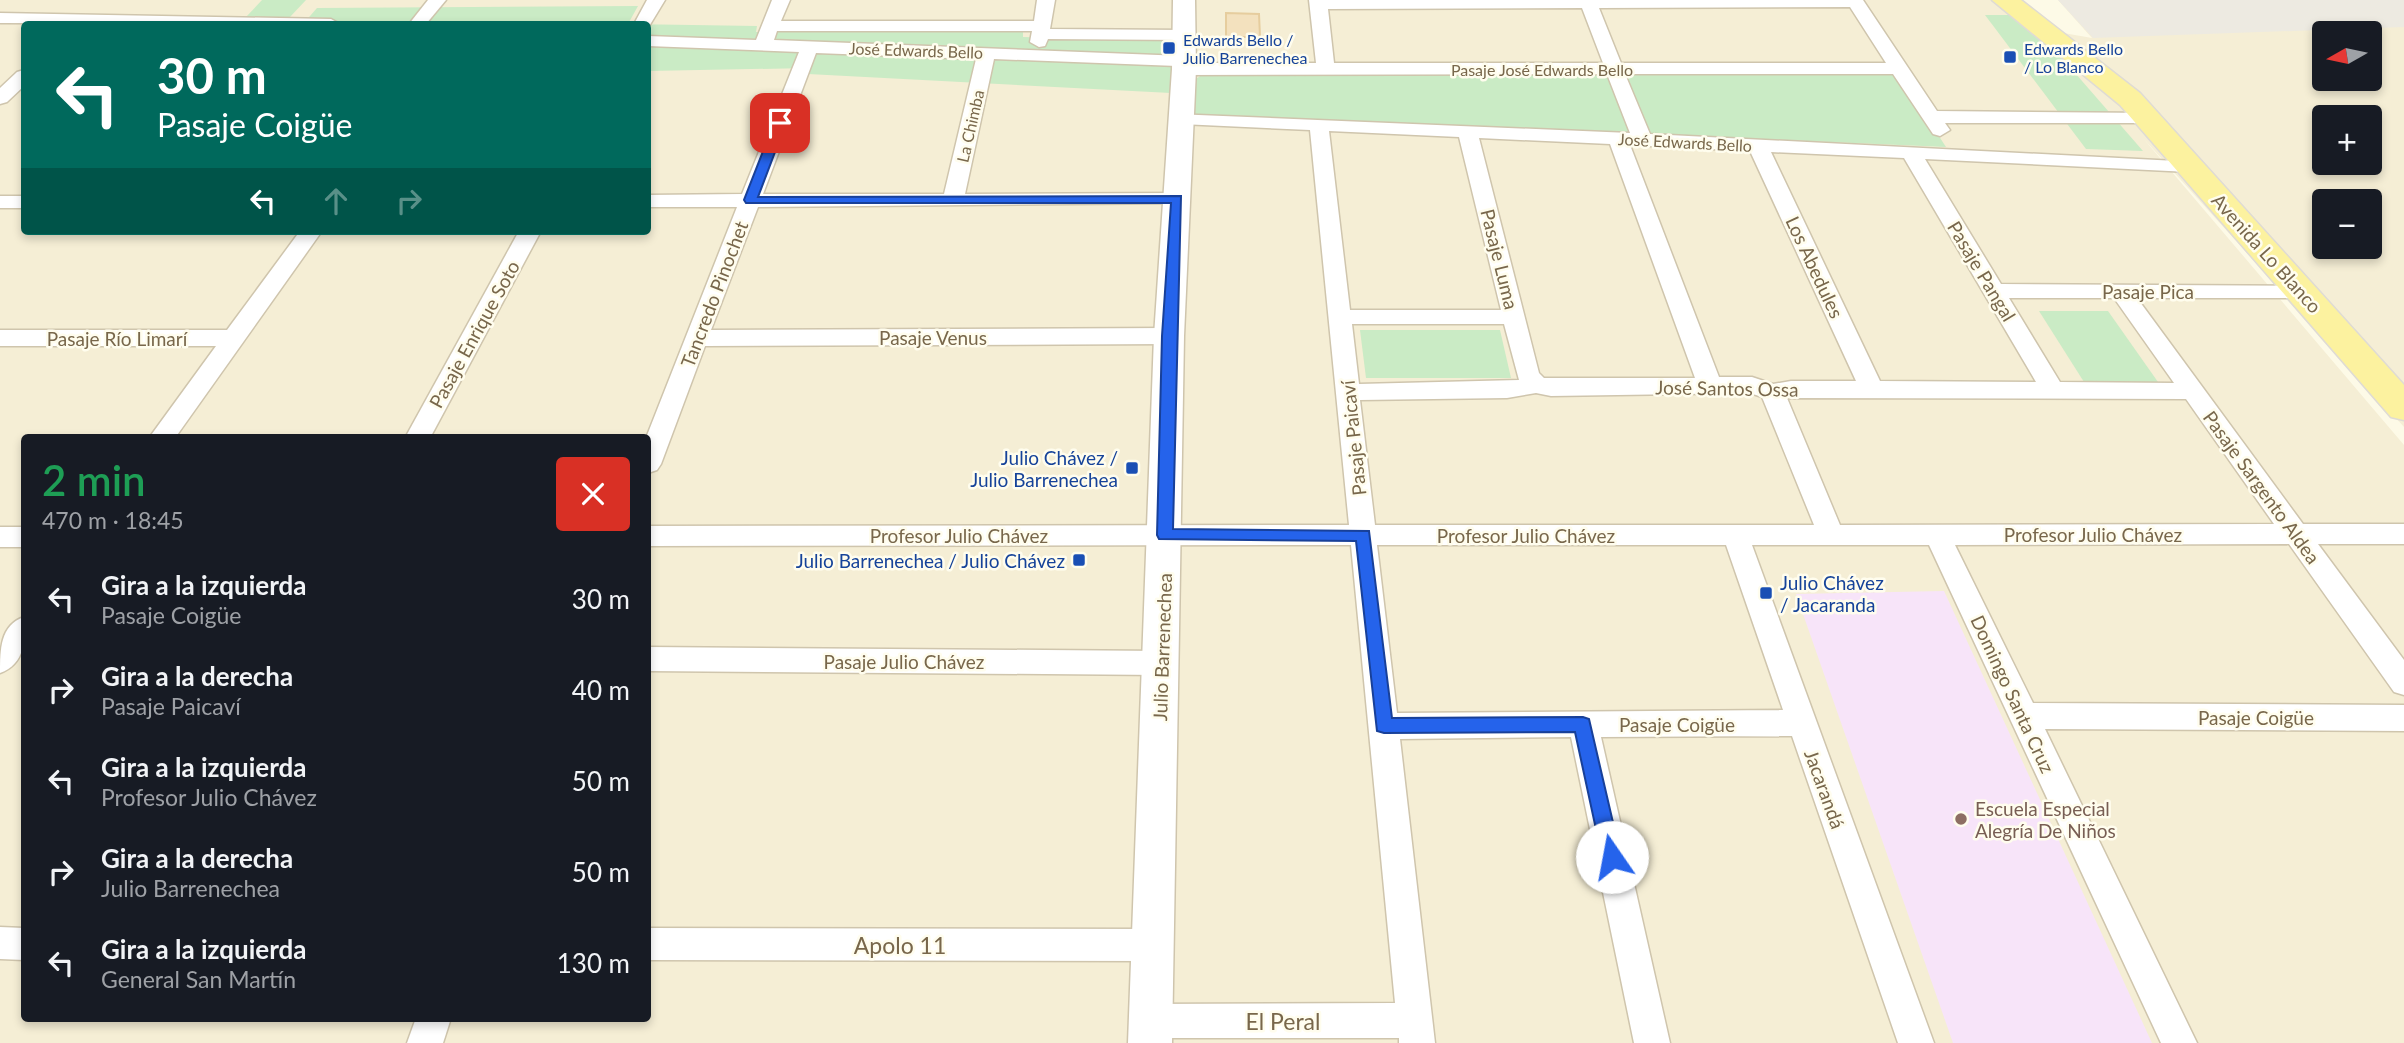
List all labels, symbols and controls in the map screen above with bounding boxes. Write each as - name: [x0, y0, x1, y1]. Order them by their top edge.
- north arrow: [2312, 21, 2382, 91]
- map controls: [2312, 21, 2382, 259]
- place label: Edwards Bello / Julio Barrenechea: [1183, 30, 1308, 67]
- street label: José Edwards Bello: [849, 38, 983, 62]
- place label: Edwards Bello / Lo Blanco: [2024, 39, 2123, 76]
- marker: Edwards Bello / Julio Barrenechea: [1161, 40, 1177, 56]
- text: 30 m: [157, 46, 267, 104]
- icon: left: [42, 49, 133, 140]
- marker: Edwards Bello / Lo Blanco: [2002, 49, 2018, 65]
- street label: Pasaje José Edwards Bello: [1451, 60, 1633, 79]
- street label: La Chimba: [952, 88, 988, 164]
- pin: [750, 93, 810, 153]
- icon: arrive: [761, 104, 799, 142]
- text: Pasaje Coigüe: [157, 105, 352, 144]
- button: +: [2312, 105, 2382, 175]
- street label: José Edwards Bello: [1618, 129, 1752, 155]
- icon: left: [244, 182, 282, 220]
- icon: ahead: [317, 182, 355, 220]
- icon: right: [390, 182, 428, 220]
- street label: Avenida Lo Blanco: [2207, 189, 2327, 317]
- button: −: [2312, 189, 2382, 259]
- street label: Pasaje Luma: [1476, 206, 1524, 312]
- street label: Los Abedules: [1781, 212, 1849, 322]
- street label: Tancredo Pinochet: [676, 217, 753, 370]
- street label: Pasaje Pangal: [1943, 217, 2021, 325]
- street label: Pasaje Enrique Soto: [424, 256, 524, 412]
- street label: Pasaje Pica: [2102, 280, 2194, 303]
- street label: Pasaje Venus: [879, 326, 987, 349]
- street label: Pasaje Río Limarí: [47, 327, 189, 350]
- street label: José Santos Ossa: [1655, 375, 1799, 401]
- street label: Pasaje Paicaví: [1335, 378, 1370, 497]
- street label: Pasaje Sargento Aldea: [2199, 406, 2325, 568]
- place label: Julio Chávez / Julio Barrenechea: [970, 446, 1118, 491]
- text: 2 min: [42, 455, 146, 505]
- button: close: [556, 457, 630, 531]
- marker: Julio Chávez / Julio Barrenechea: [1124, 460, 1140, 476]
- text: 470 m · 18:45: [42, 506, 184, 534]
- street label: Profesor Julio Chávez: [2004, 523, 2182, 546]
- street label: Profesor Julio Chávez: [870, 524, 1048, 547]
- street label: Profesor Julio Chávez: [1437, 524, 1615, 547]
- place label: Julio Barrenechea / Julio Chávez: [796, 549, 1065, 572]
- marker: Julio Barrenechea / Julio Chávez: [1071, 552, 1087, 568]
- text: Gira a la izquierda: [101, 569, 307, 601]
- place label: Julio Chávez / Jacaranda: [1780, 571, 1884, 616]
- street label: Julio Barrenechea: [1148, 573, 1176, 721]
- icon: left: [42, 580, 80, 618]
- text: 30 m: [572, 583, 630, 615]
- marker: Julio Chávez / Jacaranda: [1758, 585, 1774, 601]
- text: Pasaje Coigüe: [101, 601, 241, 629]
- street label: Domingo Santa Cruz: [1966, 612, 2060, 776]
- street label: Pasaje Julio Chávez: [824, 650, 984, 673]
- text: Gira a la derecha: [101, 660, 293, 692]
- icon: right: [42, 671, 80, 709]
- text: 40 m: [572, 674, 630, 706]
- text: Pasaje Paicaví: [101, 692, 241, 720]
- street label: Pasaje Coigüe: [2198, 706, 2314, 729]
- street label: Pasaje Coigüe: [1619, 713, 1735, 736]
- street label: Jacarandá: [1800, 746, 1850, 832]
- text: Gira a la izquierda: [101, 751, 307, 783]
- icon: left: [42, 762, 80, 800]
- text: 50 m: [572, 765, 630, 797]
- text: Profesor Julio Chávez: [101, 783, 317, 811]
- place label: Escuela Especial Alegría De Niños: [1975, 797, 2116, 842]
- marker: Escuela Especial Alegría De Niños: [1953, 811, 1969, 827]
- position arrow: [1575, 820, 1649, 894]
- text: Gira a la derecha: [101, 842, 293, 874]
- icon: right: [42, 853, 80, 891]
- text: 50 m: [572, 856, 630, 888]
- text: Julio Barrenechea: [101, 874, 280, 902]
- street label: Apolo 11: [854, 931, 946, 959]
- text: Gira a la izquierda: [101, 933, 307, 965]
- icon: left: [42, 944, 80, 982]
- text: 130 m: [557, 947, 630, 979]
- text: General San Martín: [101, 965, 296, 993]
- street label: El Peral: [1246, 1007, 1320, 1035]

